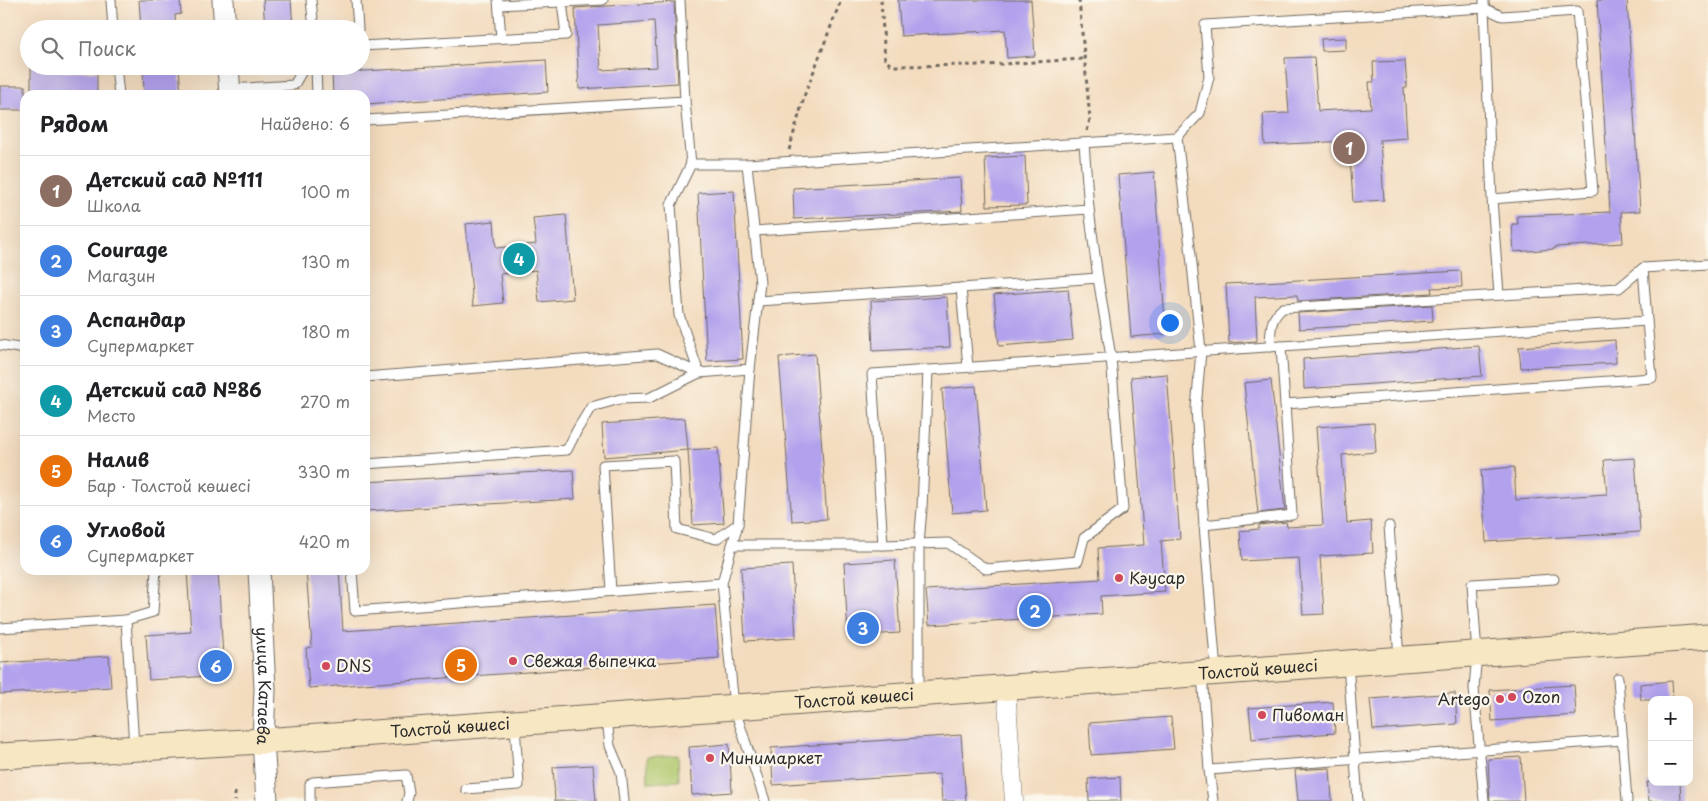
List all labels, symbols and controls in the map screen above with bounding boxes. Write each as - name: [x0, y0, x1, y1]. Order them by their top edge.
- search box: [20, 20, 370, 75]
- icon: search: [38, 34, 66, 62]
- text: Поиск: [78, 34, 136, 62]
- text: Рядом: [40, 107, 108, 139]
- text: Найдено: 6: [260, 111, 350, 135]
- pin: 1: [1333, 129, 1365, 167]
- text: Детский сад №111: [87, 165, 263, 193]
- text: 1: [52, 179, 60, 203]
- text: 100 m: [301, 179, 350, 203]
- text: Школа: [87, 193, 141, 217]
- text: Courage: [87, 235, 168, 263]
- pin: 4: [503, 240, 535, 278]
- text: 2: [50, 249, 62, 273]
- text: 130 m: [302, 249, 350, 273]
- text: Магазин: [87, 263, 156, 287]
- text: Аспандар: [87, 305, 186, 333]
- your location: [1157, 310, 1183, 336]
- text: 3: [51, 319, 61, 343]
- text: 180 m: [302, 319, 350, 343]
- text: Супермаркет: [87, 333, 194, 357]
- text: Детский сад №86: [87, 375, 262, 403]
- text: 4: [51, 389, 61, 413]
- text: 270 m: [300, 389, 350, 413]
- text: Место: [87, 403, 136, 427]
- text: Налив: [87, 445, 149, 473]
- text: 5: [51, 459, 61, 483]
- text: 330 m: [297, 459, 350, 483]
- text: Бар · Толстой көшесі: [87, 473, 251, 497]
- text: Угловой: [87, 515, 166, 543]
- text: 6: [50, 529, 62, 553]
- text: 420 m: [299, 529, 350, 553]
- text: Супермаркет: [87, 543, 194, 567]
- place label: Кәусар: [1129, 565, 1185, 589]
- marker: Кәусар: [1113, 572, 1125, 584]
- pin: 2: [1019, 592, 1051, 630]
- pin: 3: [847, 609, 879, 647]
- street label: улица Катаева: [251, 626, 278, 745]
- pin: 5: [445, 646, 477, 684]
- pin: 6: [200, 647, 232, 685]
- place label: Свежая выпечка: [523, 648, 656, 672]
- street label: Толстой көшесі: [1197, 652, 1319, 685]
- place label: DNS: [336, 653, 371, 677]
- marker: Свежая выпечка: [507, 655, 519, 667]
- marker: DNS: [320, 660, 332, 672]
- street label: Толстой көшесі: [793, 681, 915, 714]
- place label: Ozon: [1522, 684, 1560, 708]
- place label: Artego: [1438, 686, 1490, 710]
- marker: Ozon: [1506, 691, 1518, 703]
- marker: Artego: [1494, 693, 1506, 705]
- map controls: [1648, 696, 1693, 786]
- button: +: [1648, 696, 1693, 741]
- place label: Пивоман: [1272, 702, 1344, 726]
- marker: Пивоман: [1256, 709, 1268, 721]
- street label: Толстой көшесі: [389, 710, 511, 743]
- button: −: [1648, 741, 1693, 786]
- place label: Минимаркет: [720, 745, 822, 769]
- marker: Минимаркет: [704, 752, 716, 764]

